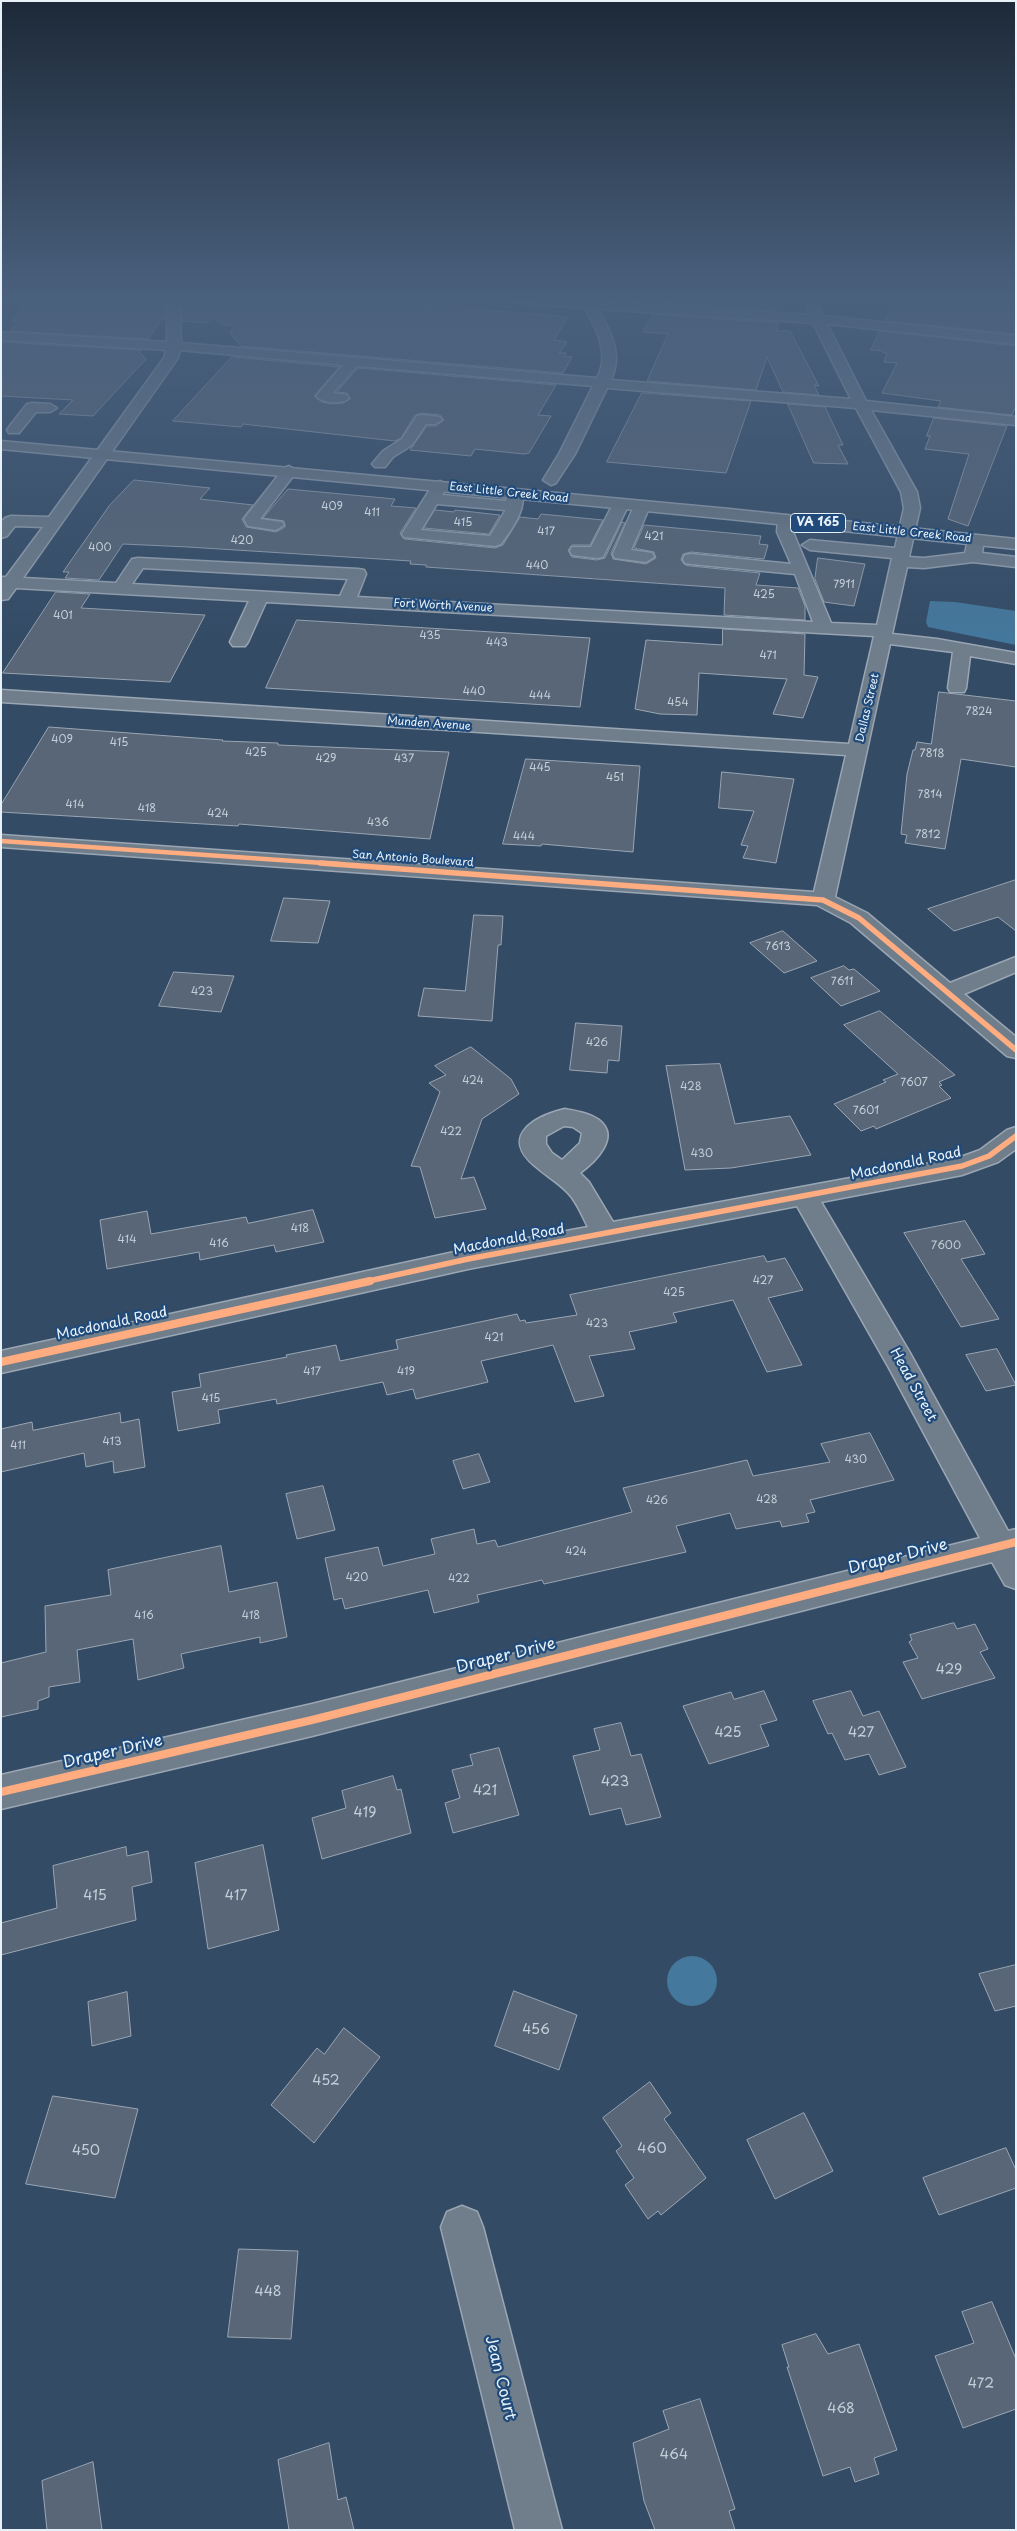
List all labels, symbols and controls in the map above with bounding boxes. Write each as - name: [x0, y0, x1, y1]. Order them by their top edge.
- street label: East Little Creek Road: [449, 480, 569, 506]
- house number: 409: [321, 500, 343, 514]
- house number: 411: [364, 506, 380, 520]
- road number: VA 165: [790, 514, 846, 532]
- house number: 415: [454, 516, 472, 530]
- street label: East Little Creek Road: [852, 520, 972, 546]
- house number: 417: [537, 525, 555, 539]
- house number: 421: [645, 530, 663, 544]
- house number: 420: [231, 534, 253, 548]
- house number: 400: [88, 541, 112, 555]
- house number: 440: [526, 559, 548, 573]
- house number: 7911: [833, 578, 855, 592]
- house number: 425: [753, 588, 775, 602]
- street label: Fort Worth Avenue: [393, 597, 493, 615]
- house number: 401: [53, 609, 73, 623]
- house number: 435: [419, 629, 441, 643]
- house number: 443: [486, 636, 508, 650]
- house number: 471: [759, 649, 777, 663]
- street label: Dallas Street: [854, 672, 882, 744]
- house number: 440: [463, 685, 485, 699]
- house number: 444: [529, 689, 551, 703]
- house number: 454: [667, 696, 689, 710]
- house number: 7824: [966, 705, 992, 719]
- street label: Munden Avenue: [387, 714, 471, 734]
- house number: 409: [51, 733, 73, 747]
- house number: 415: [110, 736, 128, 750]
- house number: 425: [245, 746, 267, 760]
- house number: 7818: [919, 747, 945, 761]
- house number: 429: [316, 752, 336, 766]
- house number: 437: [394, 752, 414, 766]
- house number: 445: [529, 761, 551, 775]
- house number: 451: [606, 771, 624, 785]
- house number: 7814: [918, 788, 942, 802]
- house number: 414: [66, 798, 84, 812]
- house number: 418: [138, 802, 156, 816]
- house number: 424: [207, 807, 229, 821]
- house number: 436: [367, 816, 389, 830]
- house number: 7812: [915, 828, 941, 842]
- house number: 444: [513, 830, 535, 844]
- street label: San Antonio Boulevard: [352, 848, 474, 870]
- house number: 7613: [765, 940, 791, 954]
- house number: 7611: [831, 975, 853, 989]
- house number: 423: [191, 985, 213, 999]
- house number: 426: [586, 1036, 608, 1050]
- house number: 424: [462, 1074, 484, 1088]
- house number: 7607: [900, 1076, 928, 1090]
- house number: 428: [680, 1080, 702, 1094]
- house number: 7601: [853, 1104, 879, 1118]
- house number: 422: [440, 1125, 462, 1139]
- street label: Macdonald Road: [849, 1144, 963, 1184]
- house number: 430: [691, 1147, 713, 1161]
- street label: Macdonald Road: [452, 1221, 566, 1259]
- house number: 418: [291, 1222, 309, 1236]
- house number: 414: [118, 1233, 136, 1247]
- house number: 416: [209, 1237, 229, 1251]
- house number: 7600: [931, 1239, 961, 1253]
- house number: 427: [753, 1274, 773, 1288]
- house number: 425: [663, 1286, 685, 1300]
- street label: Macdonald Road: [55, 1304, 169, 1344]
- house number: 423: [586, 1317, 608, 1331]
- house number: 421: [485, 1331, 503, 1345]
- street label: Head Street: [886, 1345, 940, 1425]
- house number: 417: [303, 1365, 321, 1379]
- house number: 419: [397, 1365, 415, 1379]
- house number: 415: [202, 1392, 220, 1406]
- house number: 413: [102, 1435, 122, 1449]
- house number: 411: [10, 1439, 26, 1453]
- house number: 430: [845, 1453, 867, 1467]
- house number: 428: [756, 1493, 778, 1507]
- house number: 426: [646, 1494, 668, 1508]
- street label: Draper Drive: [846, 1535, 950, 1579]
- house number: 424: [565, 1545, 587, 1559]
- house number: 420: [346, 1571, 368, 1585]
- house number: 422: [448, 1572, 470, 1586]
- house number: 416: [134, 1609, 154, 1623]
- house number: 418: [242, 1609, 260, 1623]
- street label: Draper Drive: [454, 1634, 558, 1678]
- house number: 429: [936, 1662, 962, 1678]
- house number: 425: [714, 1725, 742, 1741]
- house number: 427: [848, 1725, 874, 1741]
- street label: Draper Drive: [61, 1731, 165, 1773]
- house number: 423: [601, 1774, 629, 1790]
- house number: 421: [473, 1783, 497, 1799]
- house number: 419: [354, 1805, 376, 1821]
- house number: 415: [83, 1888, 107, 1904]
- house number: 417: [225, 1888, 247, 1904]
- house number: 456: [522, 2022, 550, 2038]
- house number: 452: [312, 2073, 340, 2089]
- house number: 460: [637, 2141, 667, 2157]
- house number: 450: [72, 2143, 100, 2159]
- house number: 448: [254, 2284, 282, 2300]
- street label: Jean Court: [480, 2334, 520, 2422]
- house number: 472: [968, 2376, 994, 2392]
- house number: 468: [827, 2401, 855, 2417]
- house number: 464: [660, 2447, 688, 2463]

